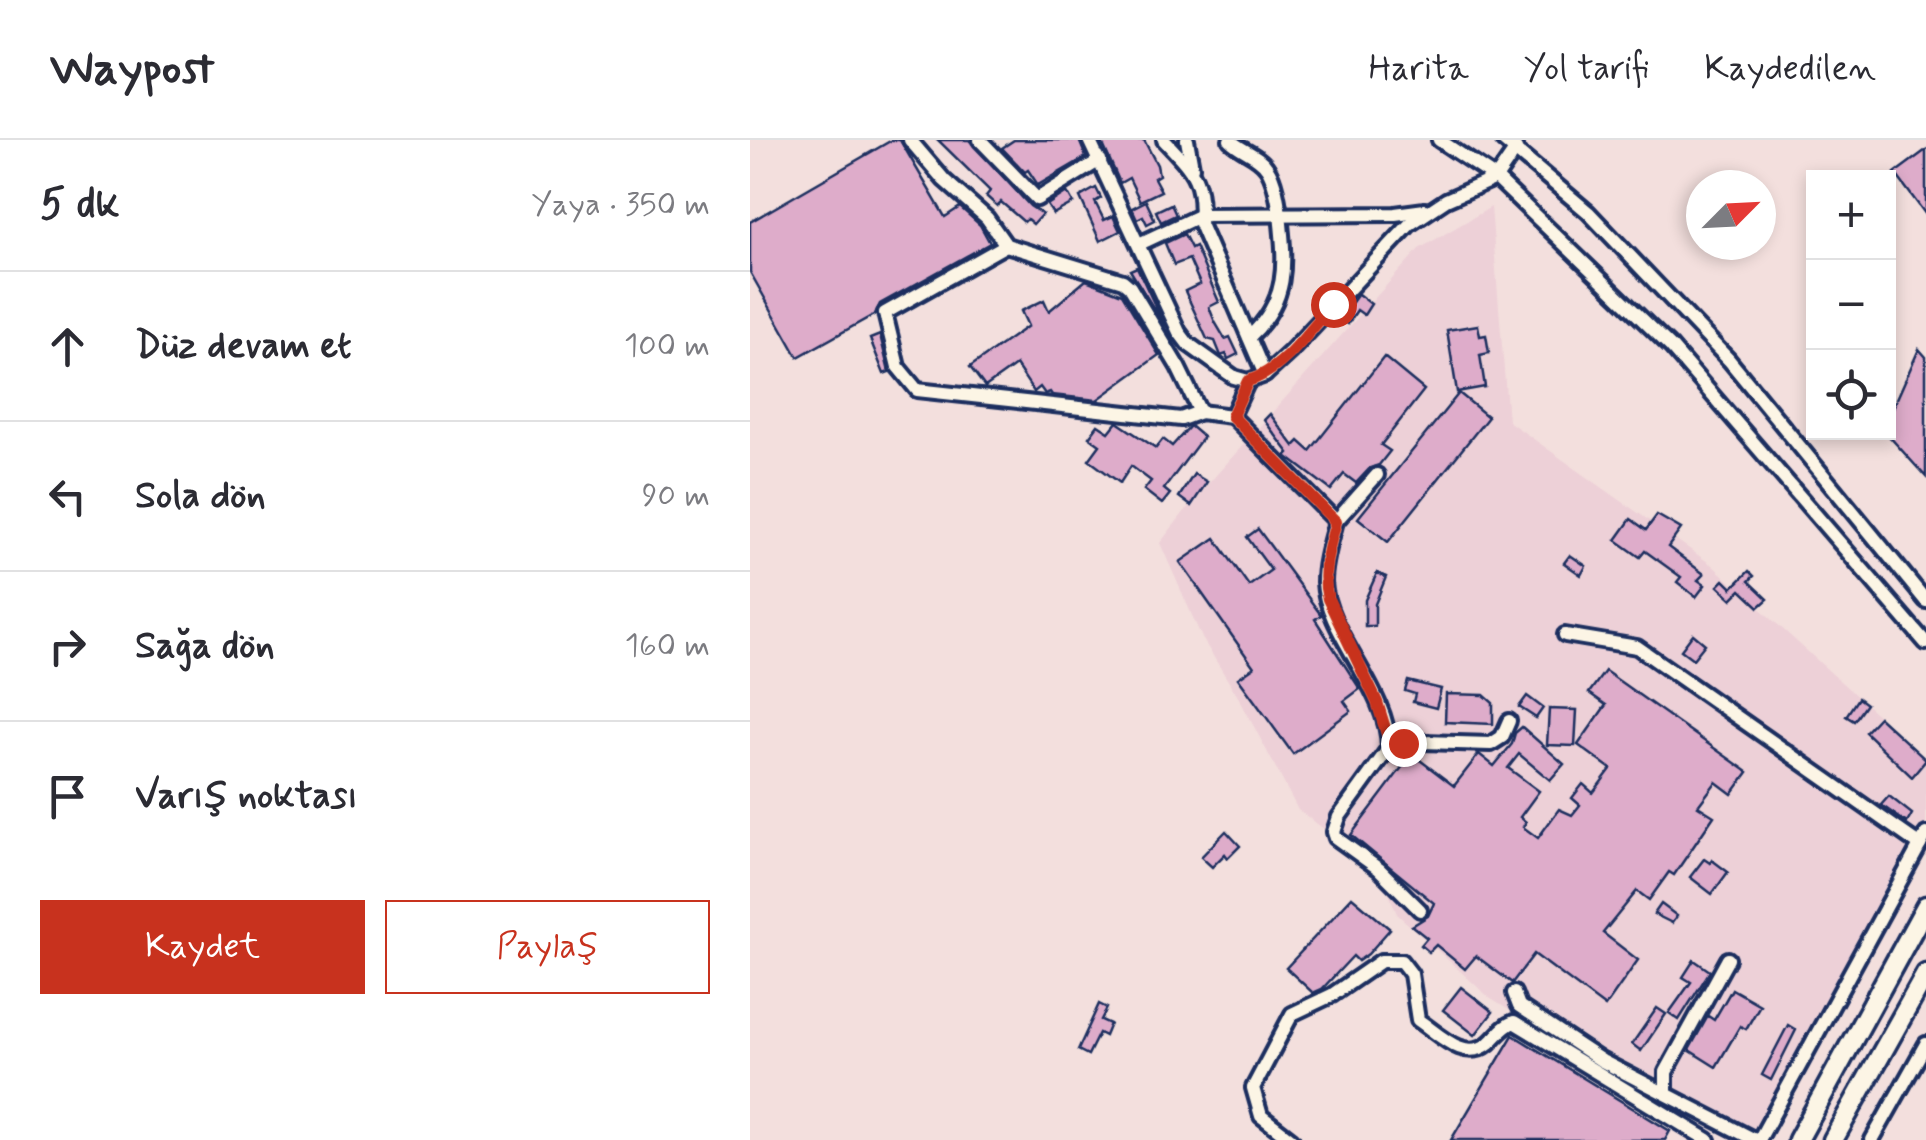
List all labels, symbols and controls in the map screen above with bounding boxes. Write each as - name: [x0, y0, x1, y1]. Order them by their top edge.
- text: Waypost: [50, 38, 214, 101]
- text: Harita: [1368, 46, 1469, 92]
- text: Yol tarifi: [1524, 46, 1649, 92]
- text: Kaydedilen: [1704, 46, 1876, 92]
- north arrow: [1686, 170, 1776, 260]
- map controls: [1806, 170, 1896, 440]
- button: +: [1806, 170, 1896, 260]
- text: 5 dk: [40, 178, 119, 233]
- text: Yaya · 350 m: [531, 184, 710, 226]
- button: −: [1806, 260, 1896, 350]
- route start: [1311, 282, 1357, 328]
- icon: ahead: [40, 319, 95, 374]
- text: Düz devam et: [135, 322, 352, 371]
- text: 100 m: [624, 325, 710, 367]
- button: locate: [1806, 350, 1896, 440]
- icon: left: [40, 469, 95, 524]
- text: Sola dön: [135, 472, 266, 521]
- text: 90 m: [642, 475, 710, 517]
- icon: right: [40, 619, 95, 674]
- text: Sağa dön: [135, 622, 275, 671]
- text: 160 m: [625, 625, 710, 667]
- route end: [1381, 721, 1427, 767]
- icon: arrive: [40, 769, 95, 824]
- text: Varış noktası: [135, 772, 358, 821]
- button: Kaydet: [40, 900, 365, 994]
- button: Paylaş: [385, 900, 710, 994]

